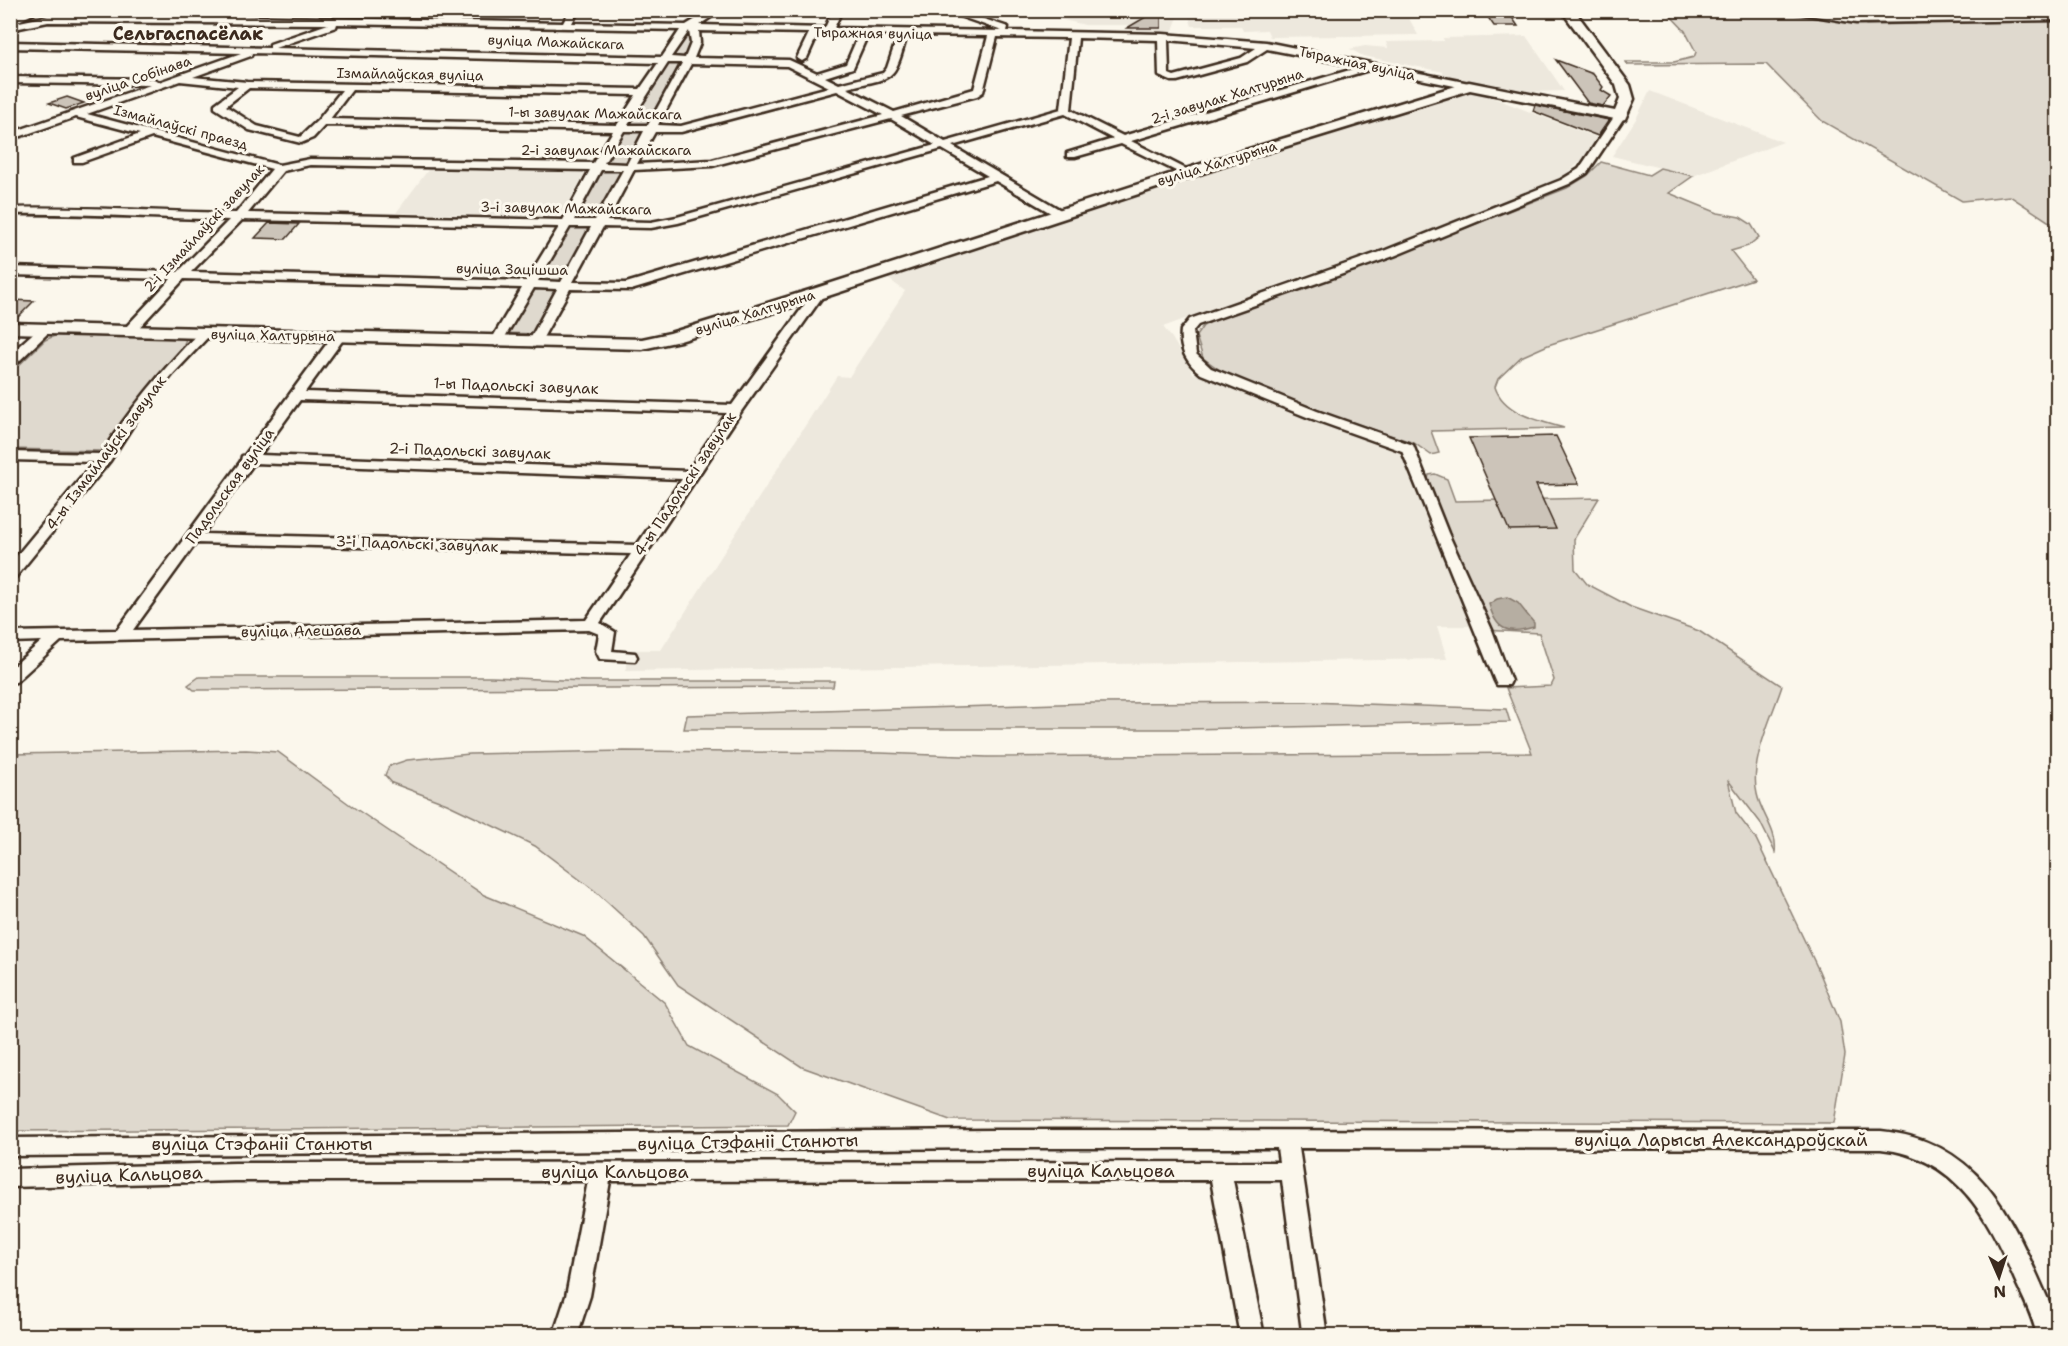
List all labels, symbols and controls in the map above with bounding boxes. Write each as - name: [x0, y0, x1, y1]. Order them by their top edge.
- district label: Сельгаспасёлак: [113, 22, 263, 46]
- street label: Тыражная вуліца: [813, 23, 933, 43]
- street label: вуліца Мажайскага: [487, 31, 625, 53]
- street label: Тыражная вуліца: [1297, 42, 1417, 84]
- street label: вуліца Собінава: [83, 51, 194, 105]
- street label: Ізмайлаўская вуліца: [336, 64, 484, 84]
- street label: 2-і завулак Халтурына: [1149, 64, 1306, 128]
- street label: Ізмайлаўскі праезд: [112, 100, 250, 154]
- street label: 1-ы завулак Мажайскага: [508, 102, 682, 124]
- street label: вуліца Халтурына: [1155, 136, 1279, 190]
- street label: 2-і завулак Мажайскага: [521, 141, 692, 159]
- street label: 2-і Ізмайлаўскі завулак: [140, 160, 268, 296]
- street label: 3-і завулак Мажайскага: [480, 198, 652, 218]
- street label: вуліца Зацішша: [456, 259, 568, 279]
- street label: вуліца Халтурына: [693, 285, 817, 339]
- street label: вуліца Халтурына: [211, 325, 335, 345]
- street label: 4-ы Ізмайлаўскі завулак: [41, 372, 171, 534]
- street label: 1-ы Падольскі завулак: [433, 373, 599, 399]
- street label: 4-ы Падольскі завулак: [629, 408, 741, 560]
- street label: Падольская вуліца: [181, 423, 279, 548]
- street label: 2-і Падольскі завулак: [389, 438, 551, 464]
- street label: 3-і Падольскі завулак: [335, 531, 499, 557]
- street label: вуліца Алешава: [241, 620, 362, 642]
- street label: вуліца Стэфаніі Станюты: [637, 1128, 859, 1156]
- street label: вуліца Ларысы Александроўскай: [1574, 1128, 1868, 1152]
- street label: вуліца Стэфаніі Станюты: [151, 1132, 373, 1156]
- street label: вуліца Кальцова: [1027, 1159, 1175, 1183]
- street label: вуліца Кальцова: [55, 1160, 203, 1190]
- street label: вуліца Кальцова: [541, 1160, 689, 1184]
- north arrow: [1969, 1247, 2029, 1307]
- text: N: [1993, 1281, 2007, 1302]

